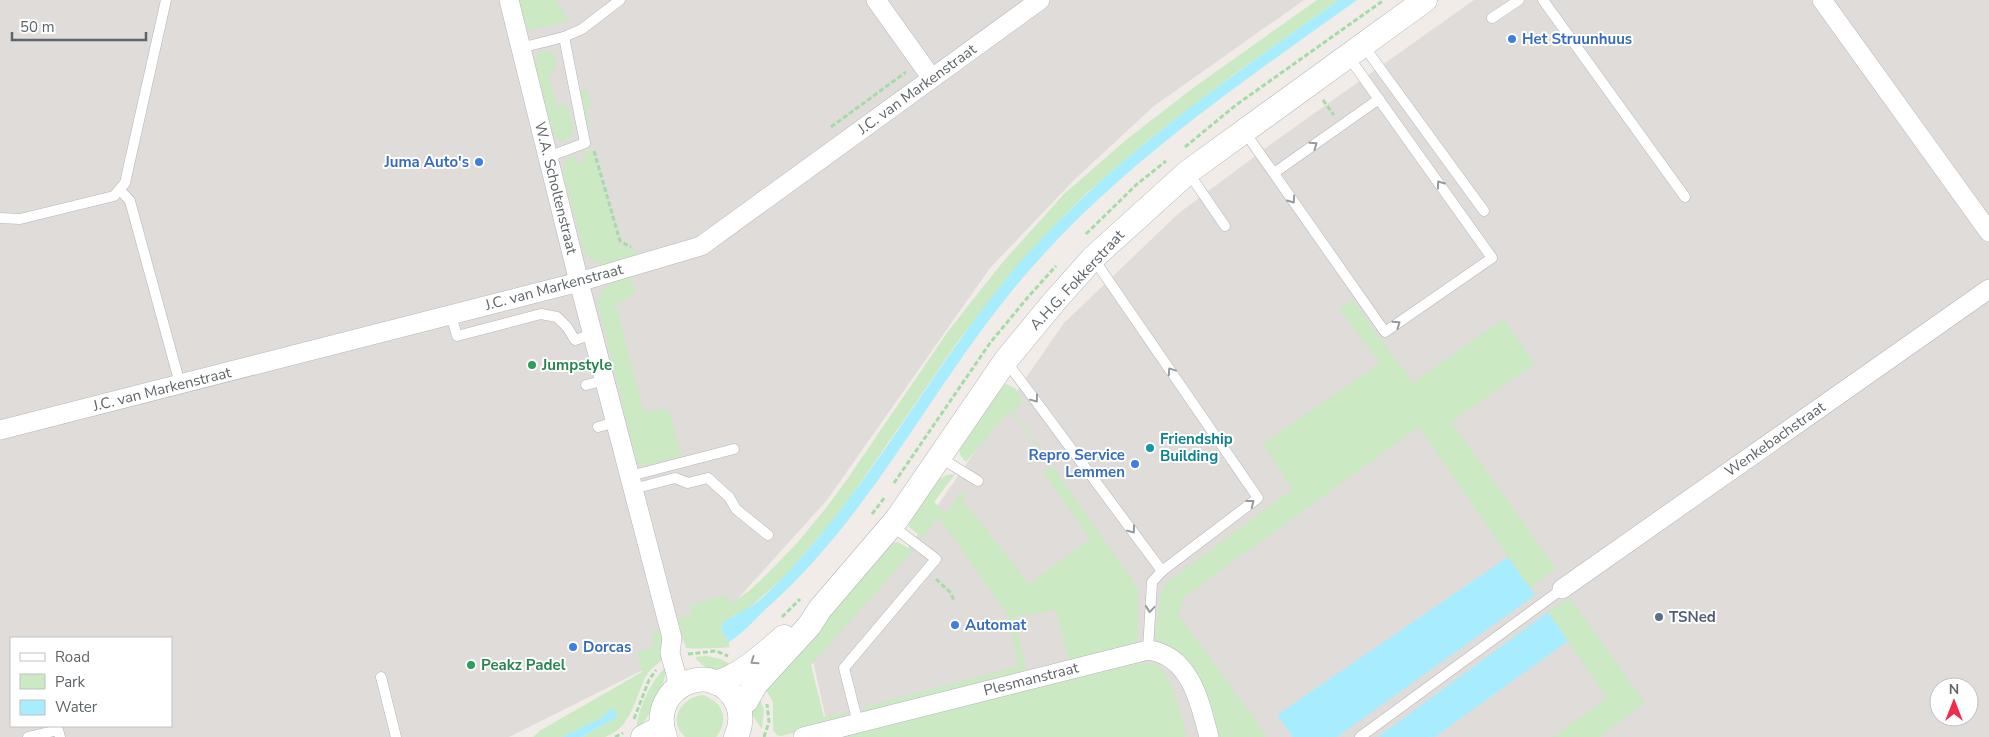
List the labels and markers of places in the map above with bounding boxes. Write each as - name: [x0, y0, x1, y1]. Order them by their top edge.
- place label: Het Struunhuus: [1522, 29, 1632, 49]
- marker: Het Struunhuus: [1506, 33, 1518, 45]
- place label: Juma Auto's: [383, 152, 469, 172]
- marker: Juma Auto's: [473, 156, 485, 168]
- place label: Jumpstyle: [541, 355, 612, 375]
- marker: Jumpstyle: [526, 359, 538, 371]
- place label: Friendship Building: [1160, 429, 1233, 466]
- marker: Friendship Building: [1144, 442, 1156, 454]
- place label: Repro Service Lemmen: [1029, 445, 1125, 482]
- marker: Repro Service Lemmen: [1129, 458, 1141, 470]
- place label: TSNed: [1669, 607, 1716, 627]
- marker: TSNed: [1653, 611, 1665, 623]
- place label: Automat: [965, 615, 1027, 635]
- marker: Automat: [949, 619, 961, 631]
- place label: Dorcas: [583, 637, 631, 657]
- marker: Dorcas: [567, 641, 579, 653]
- place label: Peakz Padel: [481, 655, 566, 675]
- marker: Peakz Padel: [465, 659, 477, 671]

